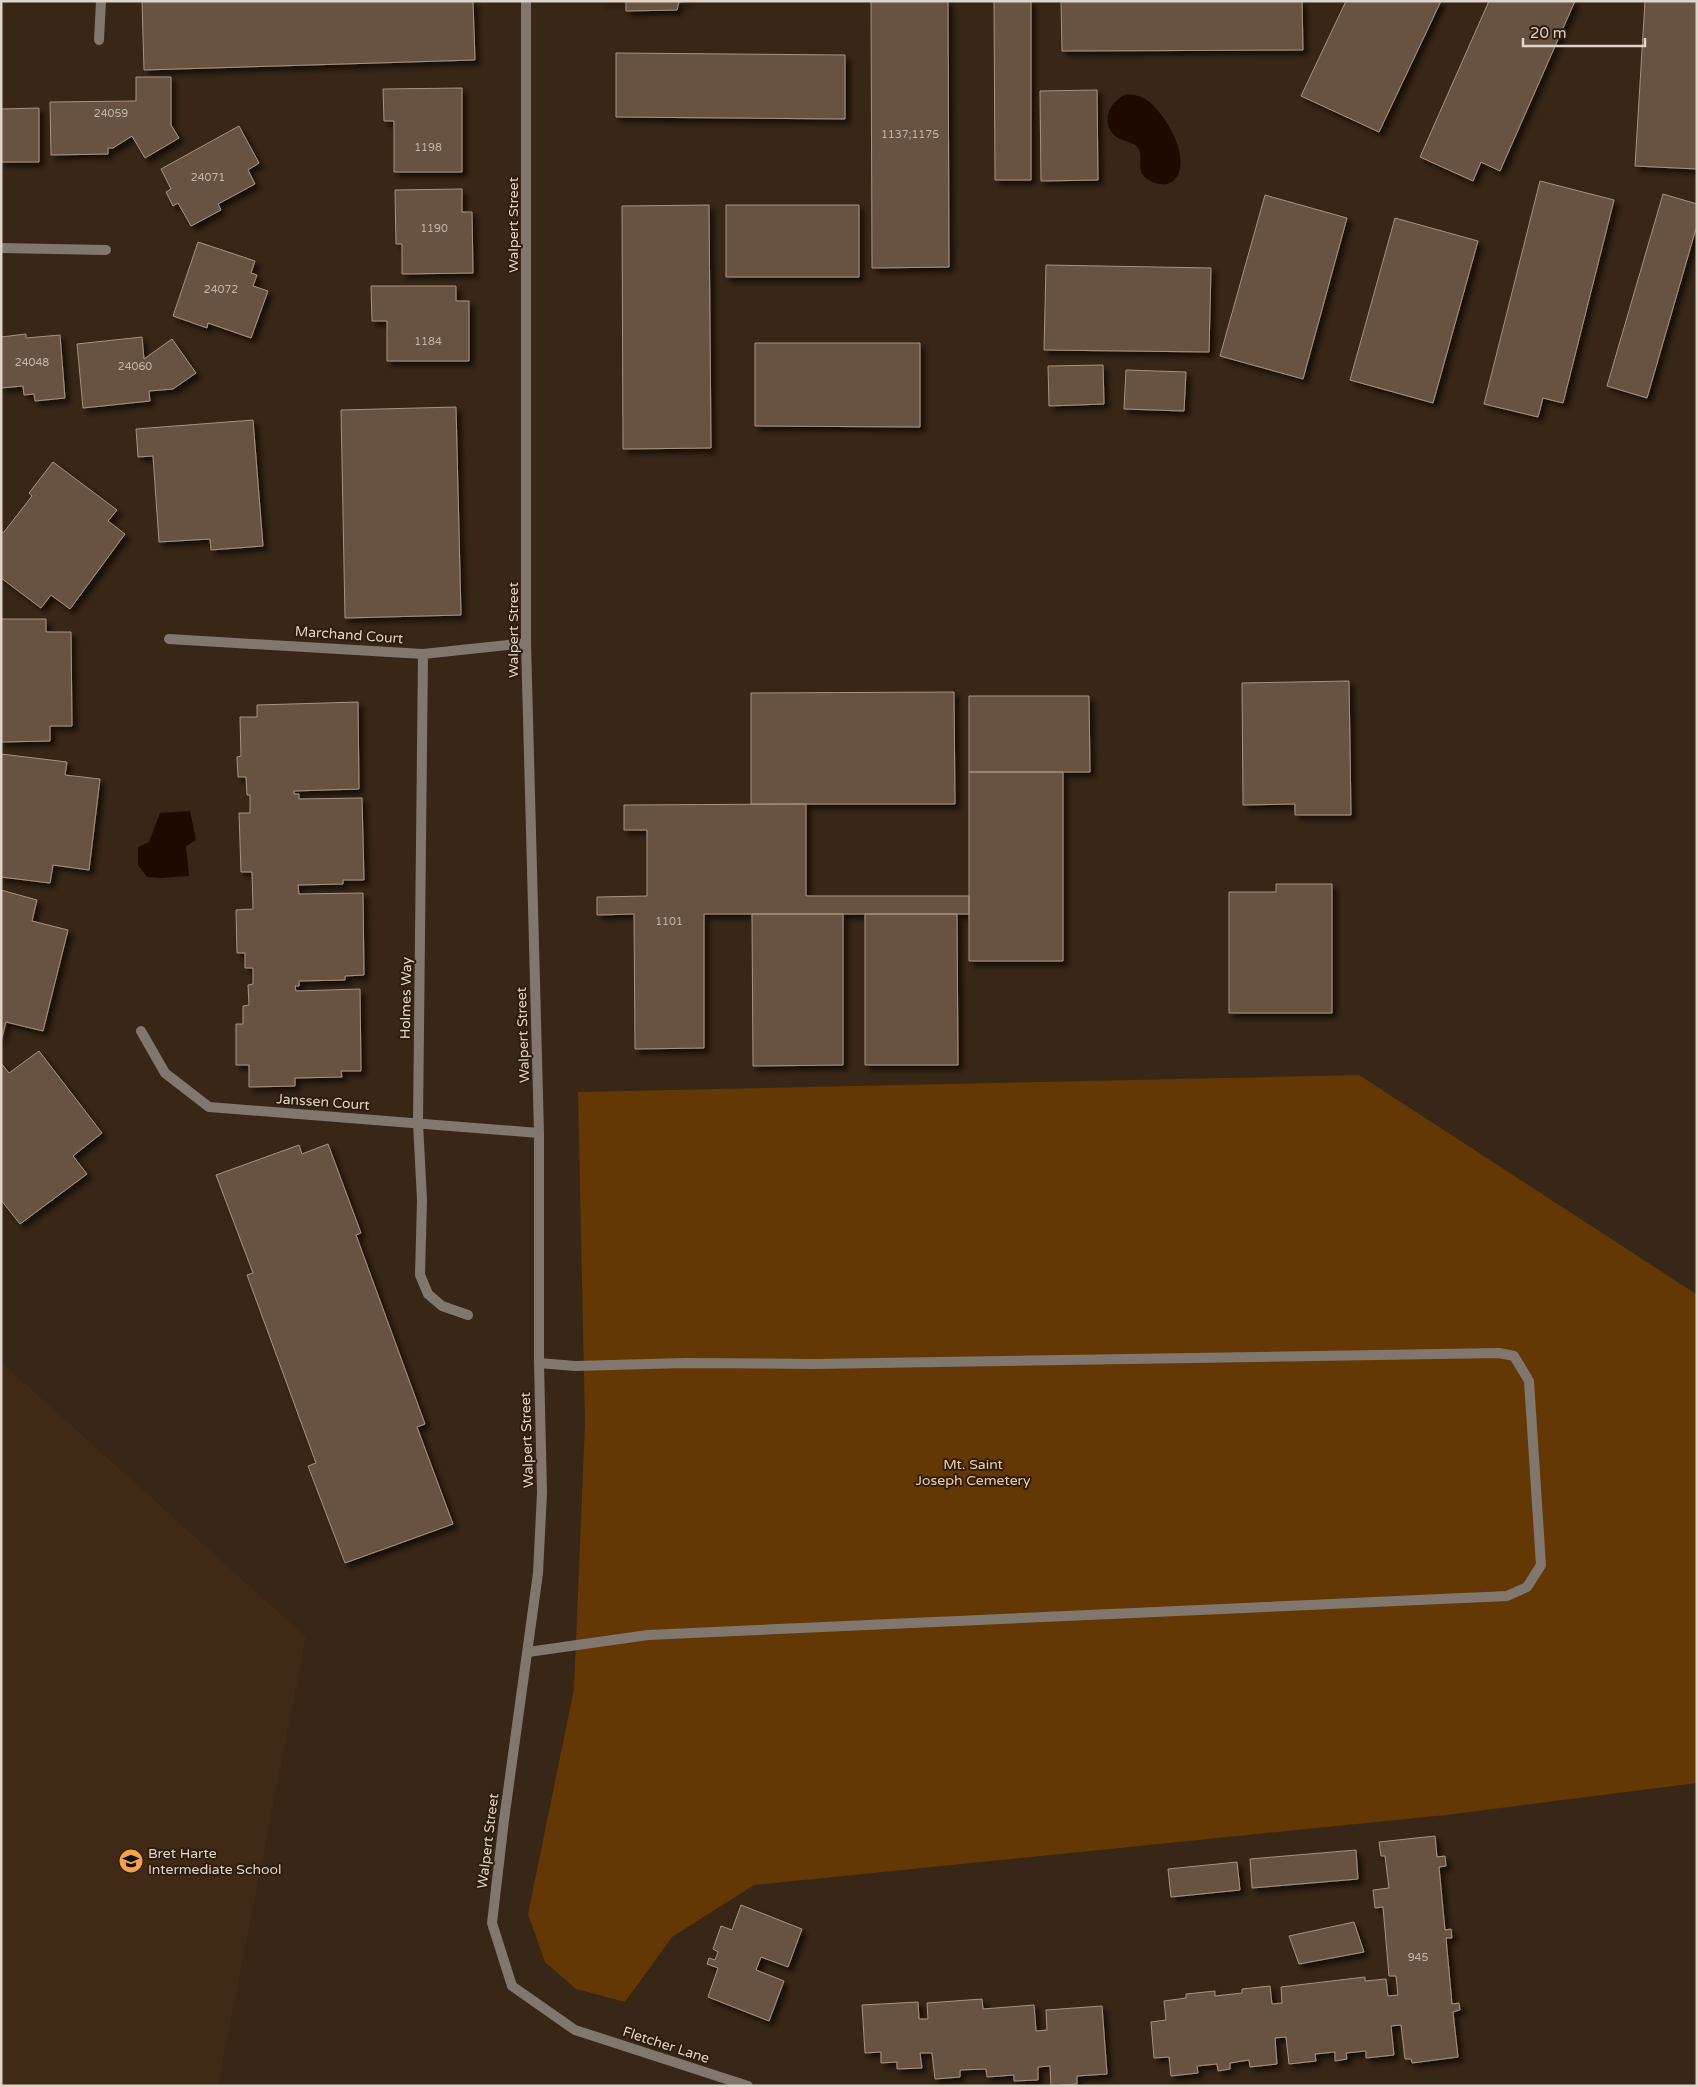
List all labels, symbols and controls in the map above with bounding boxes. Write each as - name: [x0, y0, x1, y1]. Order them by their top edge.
- scale bar: [1523, 15, 1646, 47]
- text: 20 m: [1530, 24, 1567, 42]
- house number: 24059: [94, 107, 128, 120]
- house number: 1137;1175: [881, 128, 939, 141]
- house number: 1198: [414, 141, 442, 154]
- house number: 24071: [191, 171, 225, 184]
- street label: Walpert Street: [505, 176, 522, 273]
- house number: 1190: [420, 222, 448, 235]
- house number: 24072: [204, 283, 238, 296]
- house number: 1184: [414, 335, 442, 348]
- house number: 24048: [15, 356, 49, 369]
- house number: 24060: [118, 360, 152, 373]
- street label: Walpert Street: [505, 581, 522, 678]
- street label: Marchand Court: [294, 623, 404, 647]
- house number: 1101: [655, 915, 683, 928]
- street label: Holmes Way: [397, 956, 415, 1039]
- street label: Walpert Street: [513, 986, 533, 1083]
- street label: Janssen Court: [276, 1090, 371, 1114]
- street label: Walpert Street: [517, 1391, 537, 1488]
- park label: Mt. Saint Joseph Cemetery: [916, 1456, 1031, 1489]
- street label: Walpert Street: [474, 1792, 502, 1890]
- place label: Bret Harte Intermediate School: [148, 1845, 281, 1878]
- school or university icon: Bret Harte Intermediate School: [118, 1848, 144, 1874]
- house number: 945: [1408, 1951, 1428, 1964]
- street label: Fletcher Lane: [620, 2023, 712, 2067]

